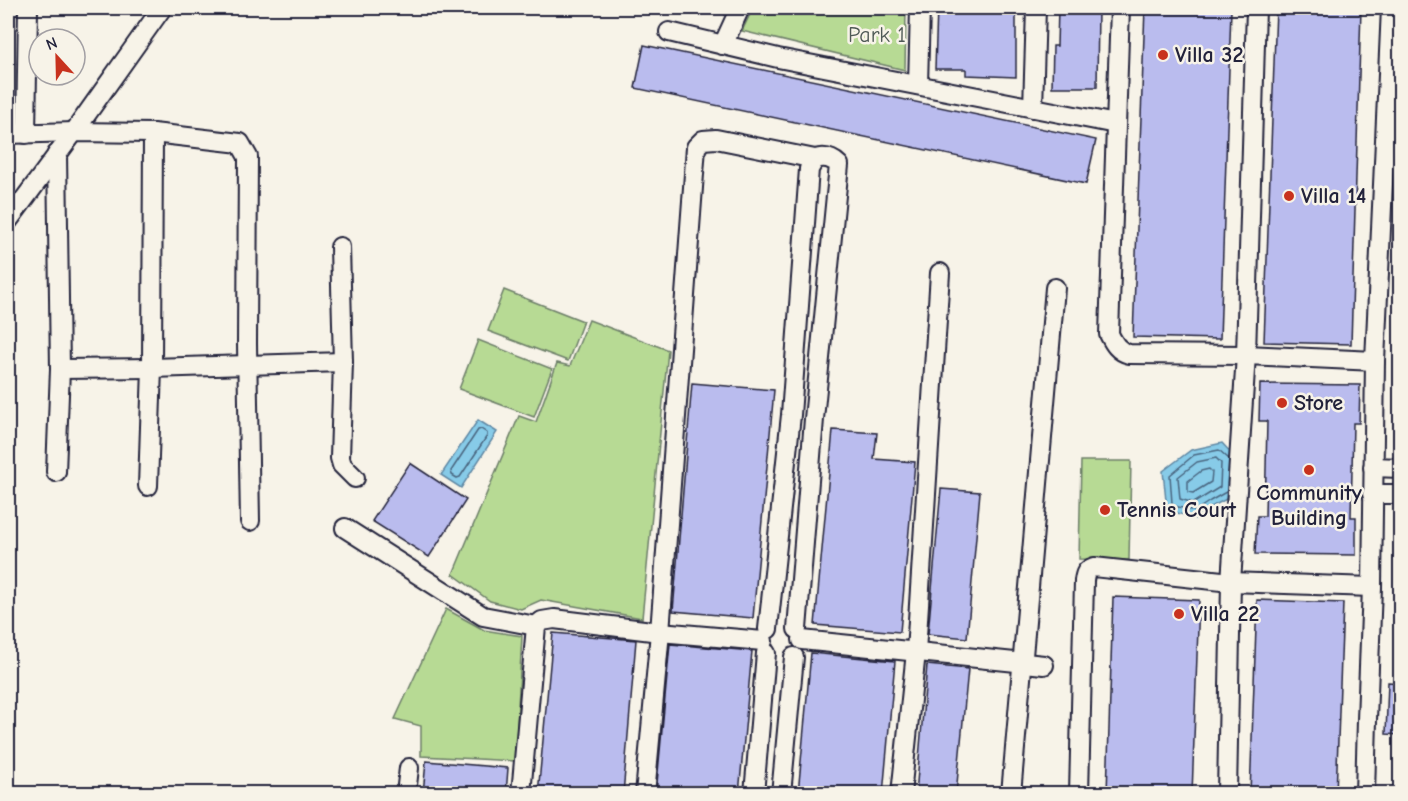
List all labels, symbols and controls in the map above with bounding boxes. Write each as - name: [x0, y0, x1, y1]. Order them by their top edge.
- park label: Park 1: [848, 22, 906, 48]
- north arrow: [27, 27, 87, 87]
- text: N: [44, 34, 60, 54]
- place label: Villa 32: [1175, 42, 1243, 68]
- marker: Villa 32: [1156, 48, 1170, 62]
- place label: Villa 14: [1301, 183, 1366, 209]
- marker: Villa 14: [1282, 189, 1296, 203]
- place label: Store: [1294, 390, 1343, 416]
- marker: Store: [1275, 396, 1289, 410]
- marker: Community Building: [1302, 463, 1316, 477]
- place label: Community Building: [1256, 480, 1363, 531]
- place label: Tennis Court: [1117, 497, 1237, 523]
- marker: Tennis Court: [1098, 503, 1112, 517]
- place label: Villa 22: [1191, 601, 1260, 627]
- marker: Villa 22: [1172, 607, 1186, 621]

